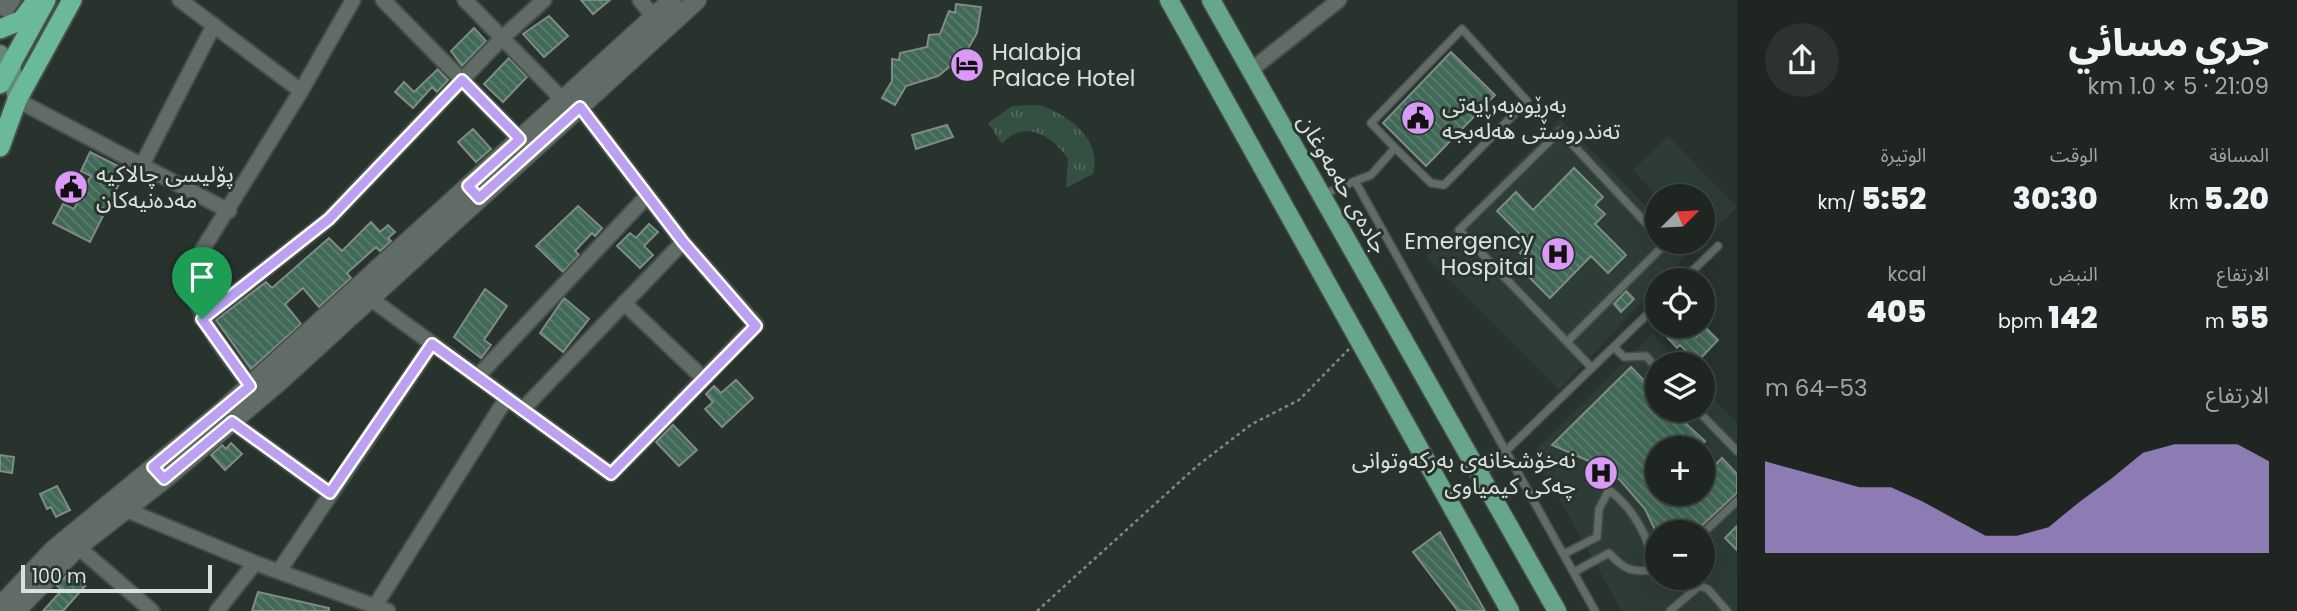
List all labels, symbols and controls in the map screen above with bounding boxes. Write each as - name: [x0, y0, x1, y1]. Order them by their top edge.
- text: جري مسائي: [2069, 16, 2269, 69]
- button: share: [1765, 23, 1839, 97]
- place label: Halabja Palace Hotel: [992, 36, 1135, 94]
- hotel icon: Halabja Palace Hotel: [948, 46, 986, 84]
- text: 21:09 · 5 × 1.0 km: [2088, 70, 2269, 102]
- place label: بەڕێوەبەرایەتی تەندروستی هەڵەبجە: [1442, 89, 1621, 147]
- public building icon: بەڕێوەبەرایەتی تەندروستی هەڵەبجە: [1399, 99, 1437, 137]
- street label: جادەی حەمەوغان: [1290, 108, 1396, 260]
- text: الوتيرة: [1881, 142, 1926, 169]
- text: الوقت: [2050, 142, 2098, 169]
- text: المسافة: [2209, 142, 2269, 169]
- place label: پۆلیسی چالاکیە مەدەنیەکان: [96, 158, 234, 216]
- public building icon: پۆلیسی چالاکیە مەدەنیەکان: [52, 168, 90, 206]
- text: 5:52: [1861, 177, 1926, 220]
- text: 30:30: [2013, 177, 2098, 220]
- text: 5.20: [2204, 177, 2269, 220]
- north arrow: [1645, 184, 1715, 254]
- map controls: [1645, 184, 1715, 590]
- text: /km: [1817, 189, 1861, 216]
- text: km: [2169, 189, 2204, 216]
- place label: Emergency Hospital: [1404, 225, 1534, 283]
- hospital icon: Emergency Hospital: [1539, 235, 1577, 273]
- pin: [172, 247, 232, 319]
- icon: arrive: [183, 258, 221, 296]
- text: kcal: [1888, 261, 1926, 288]
- text: النبض: [2049, 261, 2098, 288]
- text: الارتفاع: [2217, 261, 2269, 288]
- button: locate: [1645, 268, 1715, 338]
- text: 405: [1866, 290, 1926, 333]
- text: 142: [2048, 296, 2098, 339]
- text: 55: [2230, 296, 2269, 339]
- text: bpm: [1998, 308, 2048, 335]
- text: m: [2205, 308, 2230, 335]
- button: layers: [1645, 352, 1715, 422]
- text: 53–64 m: [1765, 372, 1868, 404]
- text: الارتفاع: [2206, 379, 2269, 411]
- button: +: [1645, 436, 1715, 506]
- place label: نەخۆشخانەی بەرکەوتوانی چەکی کیمیاوی: [1352, 444, 1576, 502]
- hospital icon: نەخۆشخانەی بەرکەوتوانی چەکی کیمیاوی: [1582, 454, 1620, 492]
- button: −: [1645, 520, 1715, 590]
- scale bar: [21, 562, 212, 594]
- text: 100 m: [32, 563, 87, 590]

